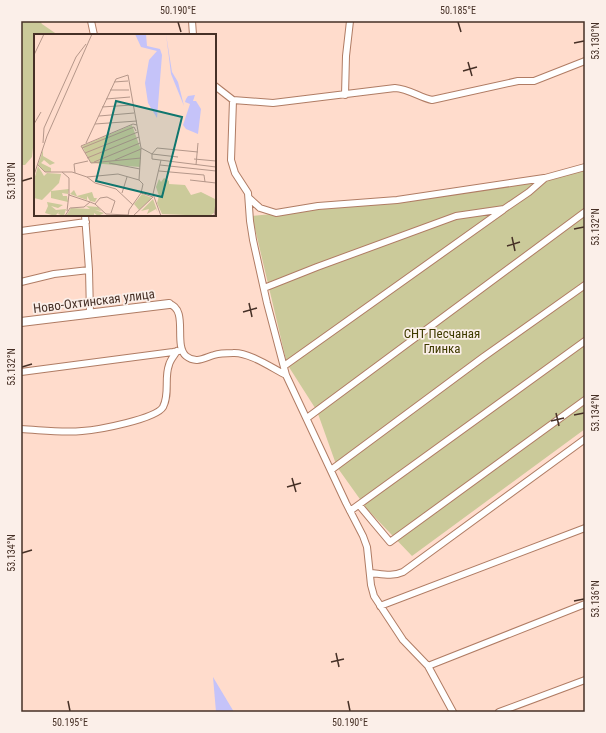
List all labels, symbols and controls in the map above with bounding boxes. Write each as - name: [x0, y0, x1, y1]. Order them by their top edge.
- text: 50.190°E: [160, 5, 196, 16]
- text: 50.185°E: [440, 5, 476, 16]
- text: 53.130°N: [590, 22, 601, 60]
- inset map: [34, 34, 216, 216]
- text: 53.130°N: [6, 162, 17, 200]
- text: 53.132°N: [590, 208, 601, 246]
- street label: Ново-Охтинская улица: [32, 286, 156, 316]
- park label: СНТ Песчаная Глинка: [404, 326, 480, 356]
- text: 53.132°N: [6, 348, 17, 386]
- text: 53.134°N: [590, 394, 601, 432]
- text: 53.134°N: [6, 534, 17, 572]
- text: 53.136°N: [590, 580, 601, 618]
- text: 50.195°E: [52, 717, 88, 728]
- text: 50.190°E: [332, 717, 368, 728]

